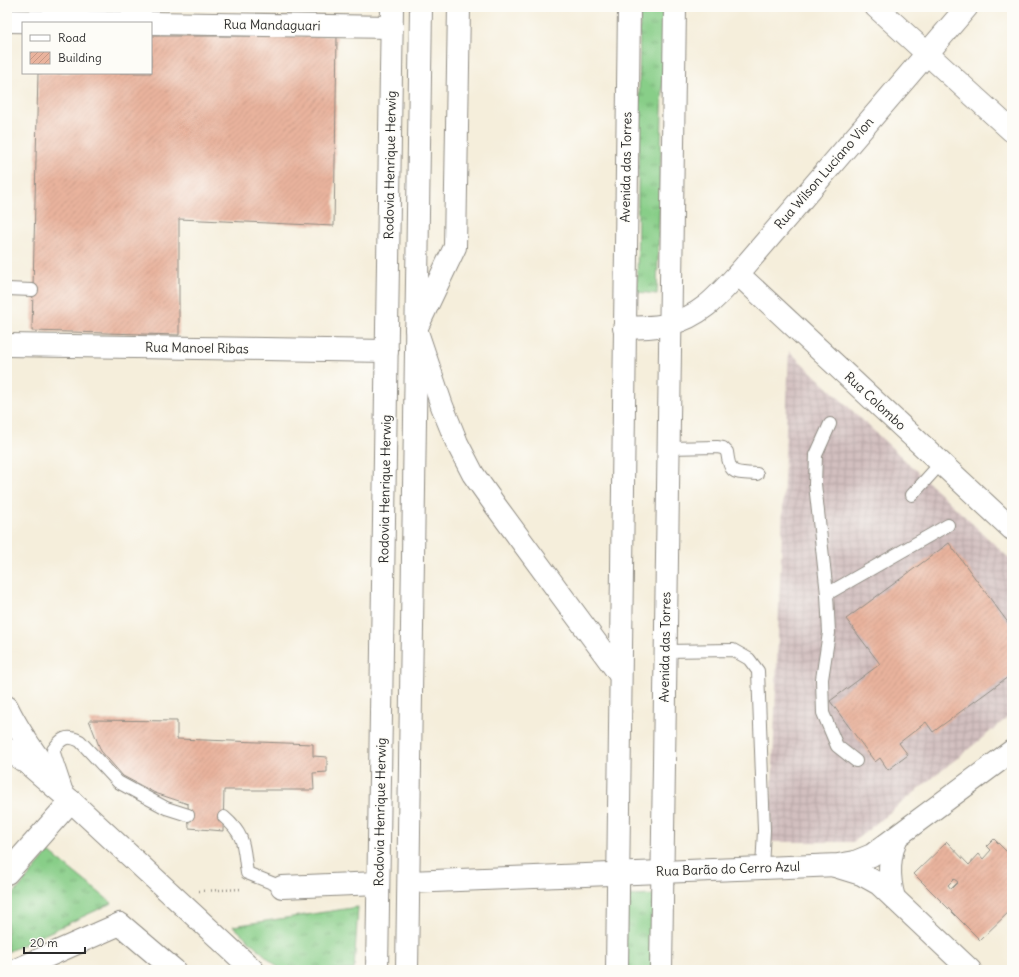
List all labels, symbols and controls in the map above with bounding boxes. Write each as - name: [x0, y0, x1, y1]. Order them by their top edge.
- street label: Rua Mandaguari: [223, 16, 321, 34]
- legend: [22, 22, 152, 74]
- text: Road: [58, 30, 86, 45]
- text: Building: [58, 50, 102, 65]
- street label: Rodovia Henrique Herwig: [380, 90, 400, 240]
- street label: Avenida das Torres: [617, 111, 635, 222]
- street label: Rua Wilson Luciano Vion: [771, 113, 878, 233]
- street label: Rua Manoel Ribas: [145, 339, 249, 357]
- street label: Rua Colombo: [841, 368, 909, 434]
- street label: Rodovia Henrique Herwig: [375, 414, 395, 564]
- street label: Avenida das Torres: [656, 591, 674, 702]
- street label: Rodovia Henrique Herwig: [370, 737, 390, 887]
- street label: Rua Barão do Cerro Azul: [656, 858, 800, 880]
- scale bar: [24, 929, 85, 955]
- text: 20 m: [30, 935, 58, 950]

